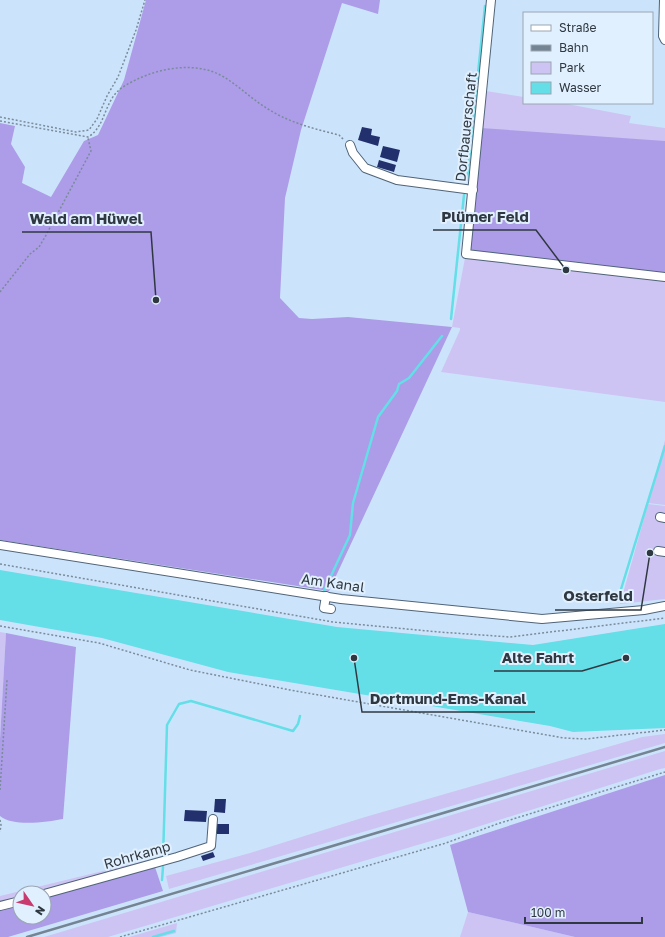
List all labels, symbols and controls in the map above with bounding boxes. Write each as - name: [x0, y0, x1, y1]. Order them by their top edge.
- legend: [523, 12, 653, 104]
- text: Straße: [559, 20, 597, 35]
- text: Bahn: [559, 40, 589, 55]
- text: Park: [559, 60, 585, 75]
- street label: Dorfbauerschaft: [451, 71, 480, 183]
- text: Wasser: [559, 80, 602, 95]
- callout: Plümer Feld: [433, 203, 536, 230]
- callout: Wald am Hüwel: [22, 205, 151, 232]
- text: Plümer Feld: [441, 207, 529, 225]
- text: Wald am Hüwel: [29, 209, 143, 227]
- street label: Am Kanal: [300, 570, 366, 595]
- callout: Osterfeld: [555, 583, 641, 610]
- text: Osterfeld: [563, 586, 633, 604]
- callout: Alte Fahrt: [494, 644, 582, 671]
- text: Alte Fahrt: [502, 648, 574, 666]
- callout: Dortmund-Ems-Kanal: [362, 685, 535, 712]
- text: Dortmund-Ems-Kanal: [370, 689, 526, 707]
- street label: Rohrkamp: [102, 837, 172, 872]
- north arrow: [12, 885, 52, 925]
- scale bar: [525, 899, 642, 925]
- text: N: [33, 904, 48, 918]
- text: 100 m: [531, 905, 565, 920]

